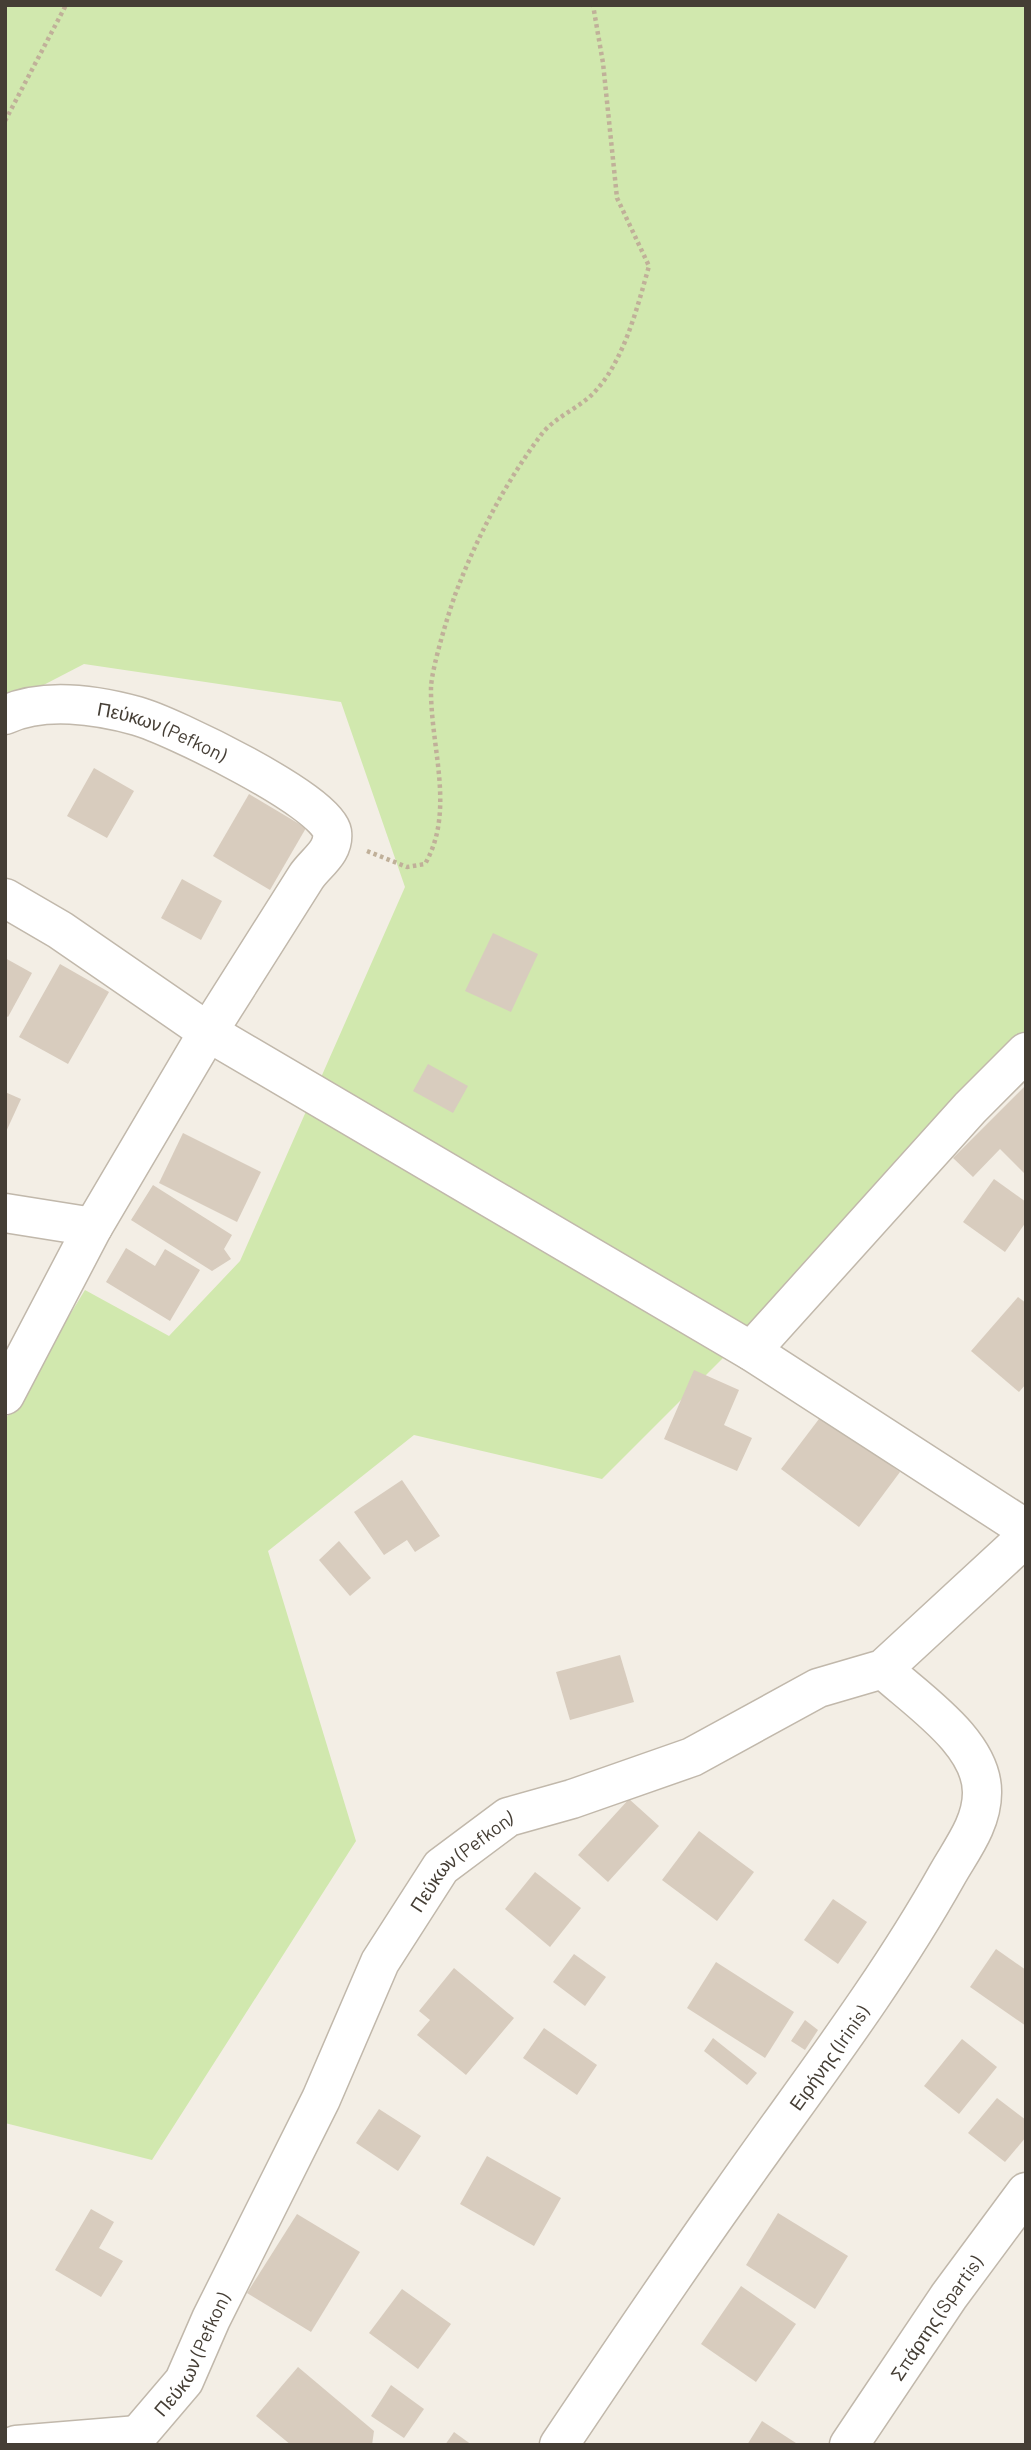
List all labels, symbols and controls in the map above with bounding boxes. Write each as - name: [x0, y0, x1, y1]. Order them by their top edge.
- street label: Πεύκων (Pefkon): [96, 696, 232, 766]
- street label: Πεύκων (Pefkon): [404, 1805, 516, 1916]
- street label: Ειρήνης (Irinis): [784, 2000, 874, 2114]
- street label: Σπάρτης (Spartis): [885, 2250, 987, 2384]
- street label: Πεύκων (Pefkon): [148, 2288, 234, 2420]

